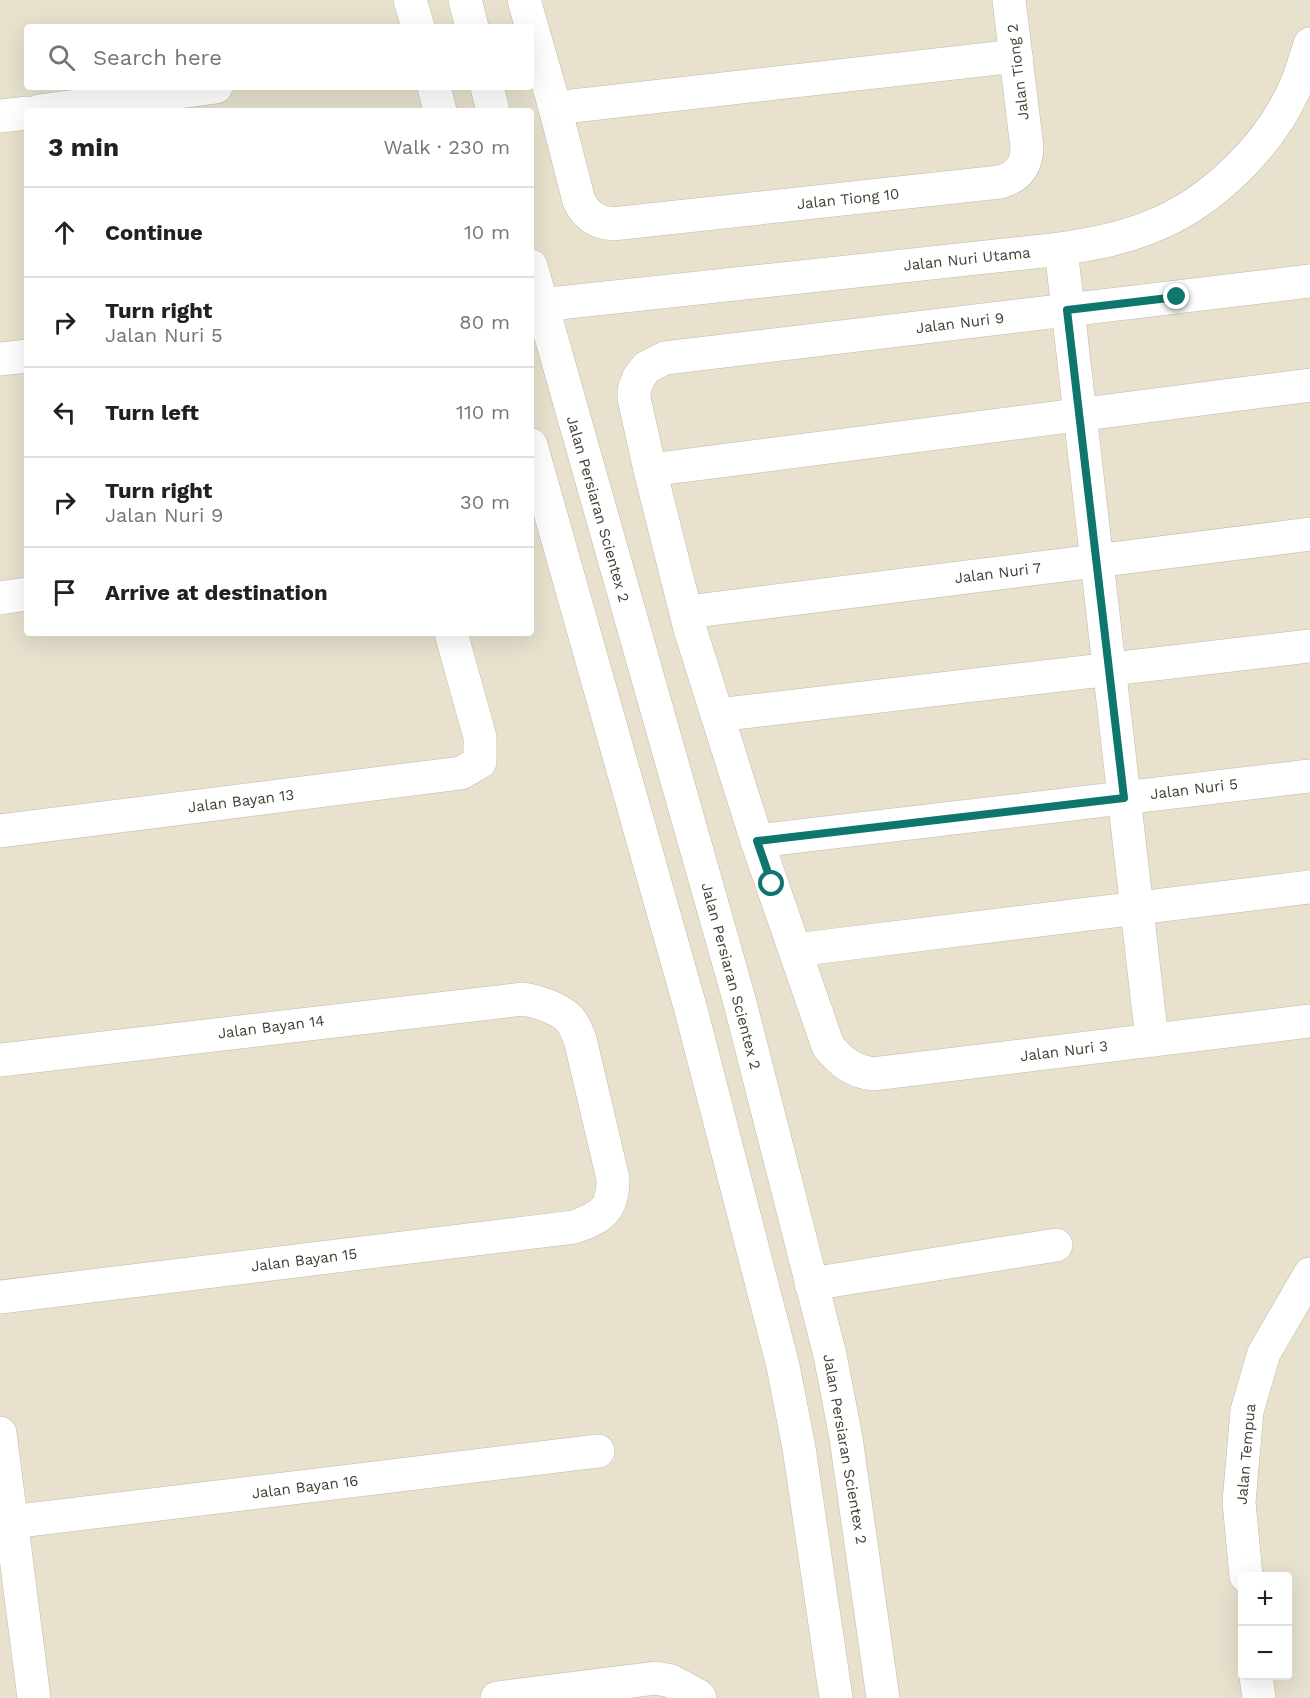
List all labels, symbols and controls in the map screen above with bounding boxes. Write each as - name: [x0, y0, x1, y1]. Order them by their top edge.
- street label: Jalan Tiong 2: [1003, 23, 1033, 121]
- search box: [24, 24, 534, 90]
- icon: search: [45, 41, 78, 74]
- text: Search here: [93, 45, 222, 70]
- text: 3 min: [48, 132, 119, 162]
- text: Walk · 230 m: [383, 135, 510, 159]
- street label: Jalan Tiong 10: [796, 185, 900, 213]
- icon: ahead: [48, 216, 81, 249]
- text: Continue: [105, 220, 203, 245]
- text: 10 m: [464, 220, 510, 244]
- street label: Jalan Nuri Utama: [903, 243, 1032, 275]
- route end: [1163, 283, 1189, 309]
- text: Turn right: [105, 298, 212, 323]
- icon: right: [48, 306, 81, 339]
- street label: Jalan Nuri 9: [915, 309, 1005, 337]
- text: 80 m: [459, 310, 510, 334]
- text: Jalan Nuri 5: [105, 323, 223, 347]
- icon: left: [48, 396, 81, 429]
- text: Turn left: [105, 400, 199, 425]
- text: 110 m: [456, 400, 510, 424]
- street label: Jalan Persiaran Scientex 2: [563, 414, 633, 604]
- text: Turn right: [105, 478, 212, 503]
- icon: right: [48, 486, 81, 519]
- text: 30 m: [460, 490, 510, 514]
- text: Jalan Nuri 9: [105, 503, 223, 527]
- street label: Jalan Nuri 7: [954, 559, 1042, 587]
- icon: arrive: [48, 576, 81, 609]
- text: Arrive at destination: [105, 580, 328, 605]
- street label: Jalan Nuri 5: [1149, 775, 1239, 803]
- street label: Jalan Bayan 13: [187, 786, 295, 816]
- route start: [758, 870, 784, 896]
- street label: Jalan Persiaran Scientex 2: [697, 881, 765, 1071]
- street label: Jalan Bayan 14: [217, 1012, 325, 1042]
- street label: Jalan Nuri 3: [1019, 1037, 1109, 1065]
- street label: Jalan Bayan 15: [250, 1245, 358, 1275]
- street label: Jalan Persiaran Scientex 2: [819, 1352, 871, 1546]
- street label: Jalan Tempua: [1233, 1402, 1259, 1505]
- street label: Jalan Bayan 16: [251, 1472, 359, 1502]
- map controls: [1238, 1572, 1292, 1680]
- button: +: [1238, 1572, 1292, 1626]
- button: −: [1238, 1626, 1292, 1680]

